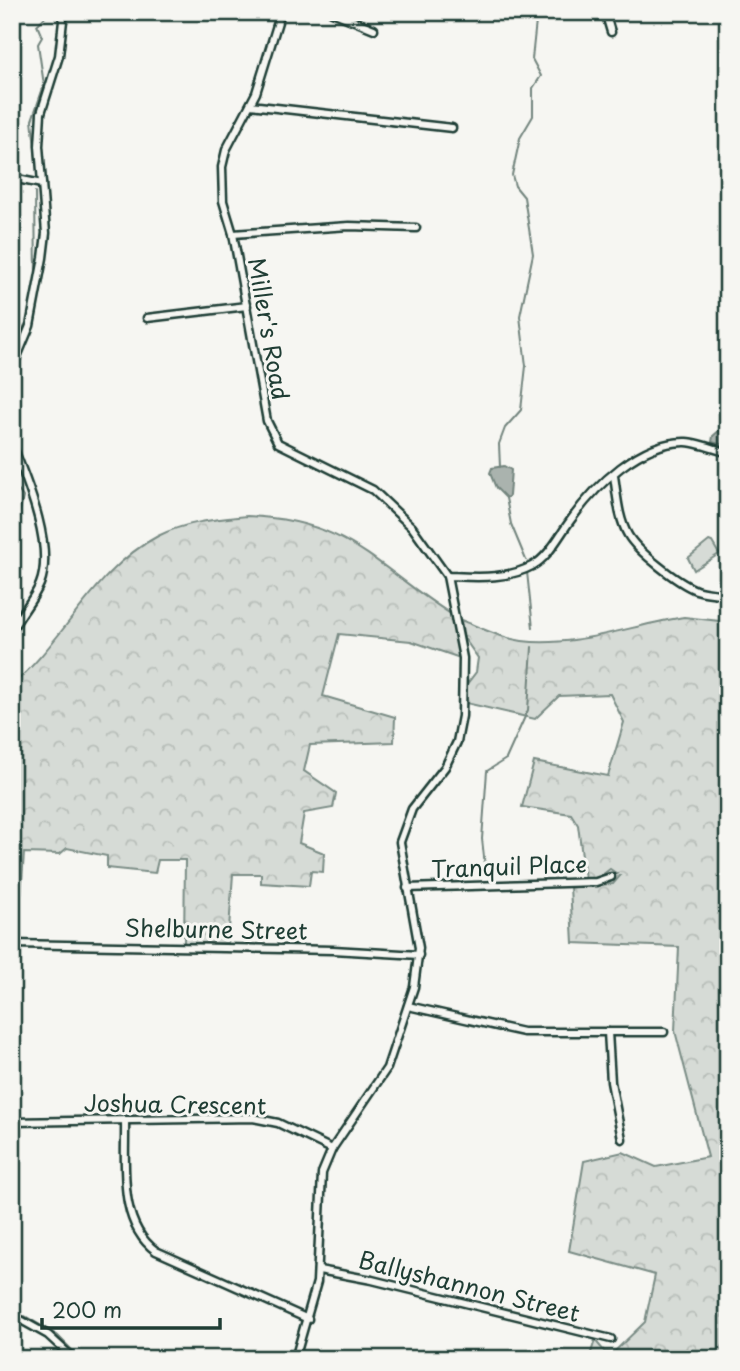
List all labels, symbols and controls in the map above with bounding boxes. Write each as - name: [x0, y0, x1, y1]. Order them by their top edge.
- street label: Miller's Road: [240, 255, 299, 403]
- street label: Tranquil Place: [431, 845, 587, 886]
- street label: Shelburne Street: [124, 909, 308, 948]
- street label: Joshua Crescent: [84, 1084, 267, 1123]
- street label: Ballyshannon Street: [355, 1241, 584, 1330]
- scale bar: [42, 1287, 220, 1331]
- text: 200 m: [52, 1293, 122, 1325]

